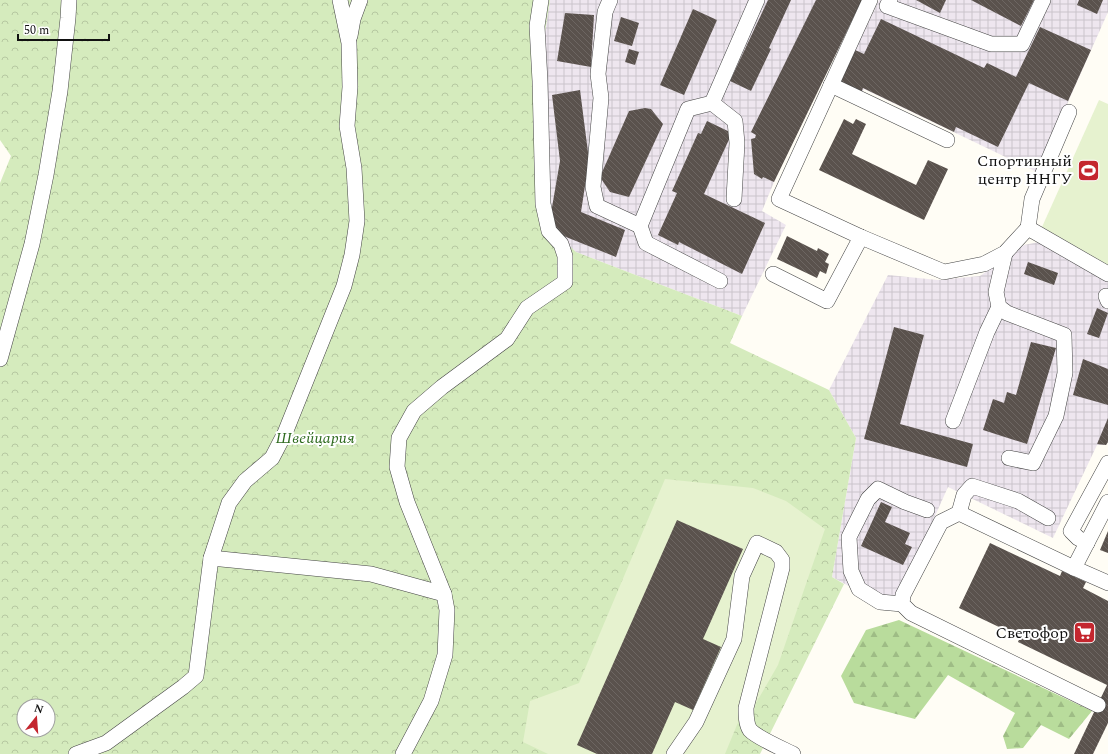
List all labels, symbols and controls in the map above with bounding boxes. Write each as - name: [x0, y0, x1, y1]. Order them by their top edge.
- scale bar: [18, 16, 109, 42]
- text: 50 m: [24, 21, 49, 40]
- place label: Спортивный центр ННГУ: [977, 149, 1072, 191]
- sports icon: Спортивный центр ННГУ: [1075, 157, 1101, 183]
- park label: Швейцария: [275, 426, 355, 450]
- supermarket icon: Светофор: [1071, 620, 1097, 646]
- place label: Светофор: [995, 621, 1068, 645]
- north arrow: [16, 698, 56, 738]
- text: N: [32, 699, 46, 718]

